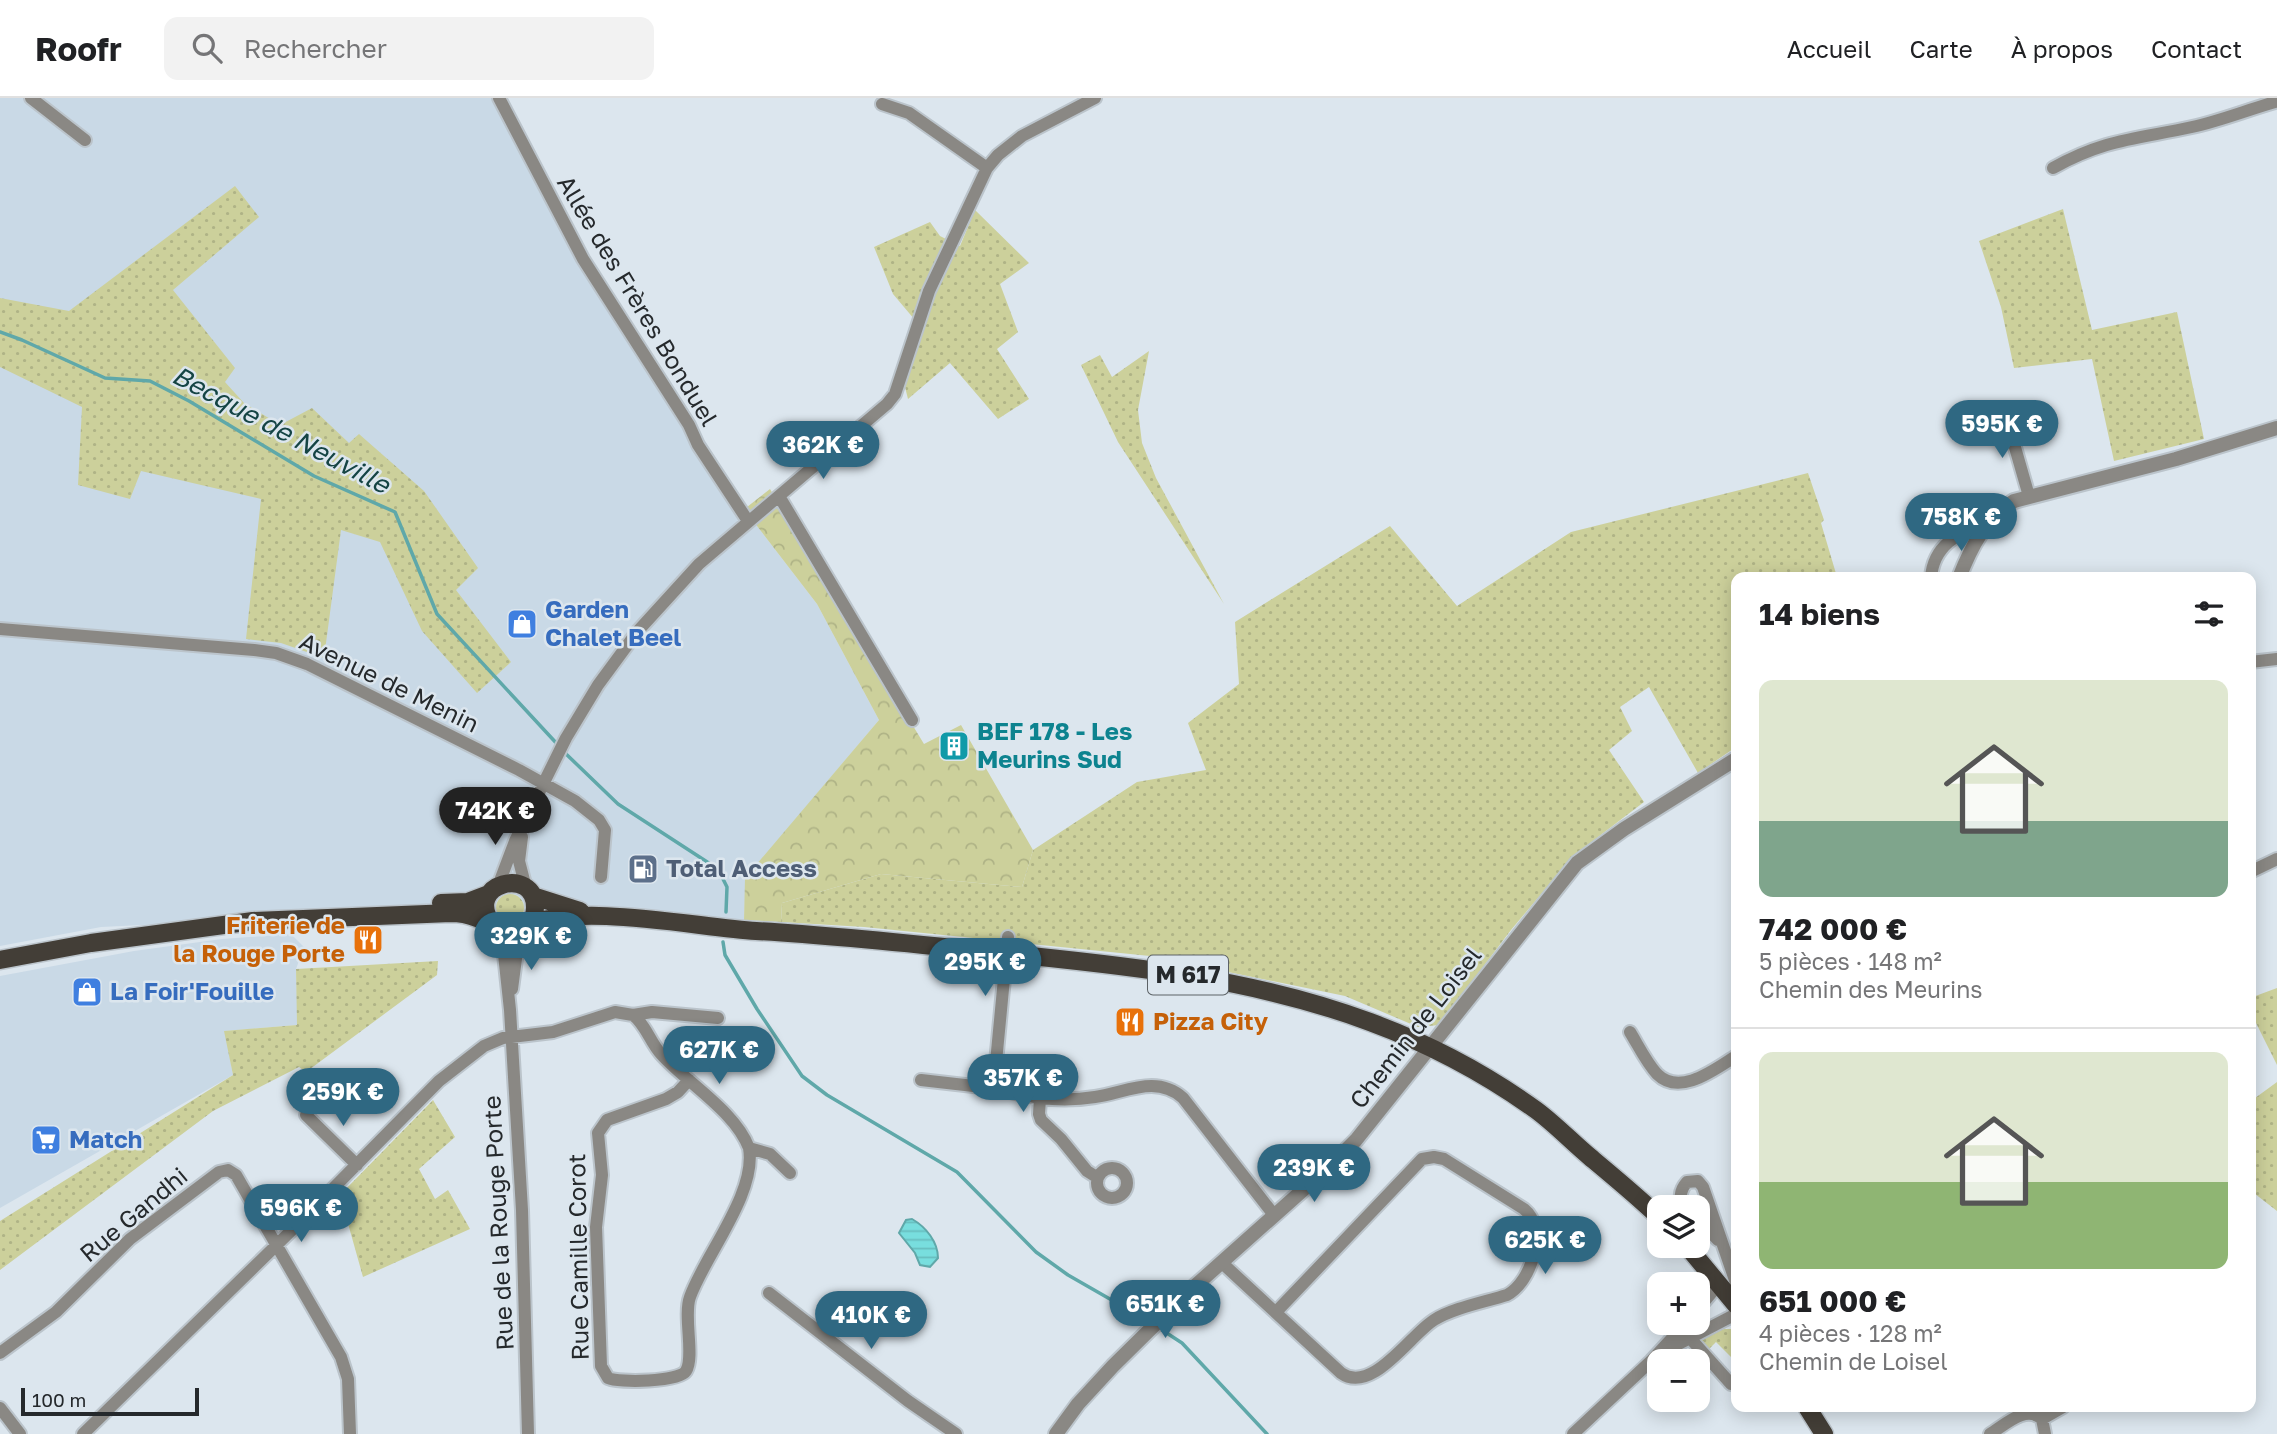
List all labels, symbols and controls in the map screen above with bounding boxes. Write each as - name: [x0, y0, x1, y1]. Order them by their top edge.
- search box: [164, 17, 654, 80]
- text: Roofr: [35, 29, 122, 68]
- icon: search: [188, 29, 226, 67]
- text: Rechercher: [244, 33, 387, 64]
- text: Accueil: [1787, 34, 1871, 63]
- text: Carte: [1909, 34, 1973, 63]
- text: À propos: [2011, 34, 2113, 63]
- text: Contact: [2151, 34, 2242, 63]
- street label: Allée des Frères Bonduel: [552, 170, 725, 431]
- water label: Becque de Neuville: [168, 359, 397, 501]
- pin: 595K €: [1945, 400, 2059, 460]
- text: 595K €: [1961, 409, 2043, 437]
- pin: 362K €: [766, 422, 880, 481]
- text: 362K €: [782, 430, 864, 458]
- pin: 758K €: [1904, 494, 2018, 553]
- text: 758K €: [1921, 502, 2001, 530]
- place label: Garden Chalet Beel: [545, 594, 681, 651]
- icon: filters: [2190, 595, 2228, 633]
- text: 14 biens: [1759, 596, 1880, 632]
- shop icon: Garden Chalet Beel: [505, 607, 539, 641]
- street label: Avenue de Menin: [295, 626, 484, 738]
- place label: BEF 178 - Les Meurins Sud: [977, 716, 1132, 773]
- icon: home: [1931, 726, 2057, 852]
- building icon: BEF 178 - Les Meurins Sud: [937, 729, 971, 763]
- pin: 742K €: [438, 788, 552, 847]
- text: 742K €: [455, 796, 535, 824]
- fuel station icon: Total Access: [626, 852, 660, 886]
- place label: Total Access: [666, 853, 817, 882]
- place label: Friterie de la Rouge Porte: [173, 910, 345, 967]
- text: 742 000 €: [1759, 911, 1907, 947]
- pin: 329K €: [474, 912, 588, 972]
- text: 329K €: [490, 921, 572, 949]
- restaurant icon: Friterie de la Rouge Porte: [351, 923, 385, 957]
- pin: 295K €: [928, 939, 1042, 998]
- street label: Chemin de Loisel: [1343, 941, 1487, 1114]
- text: 295K €: [944, 947, 1026, 975]
- text: 5 pièces · 148 m²: [1759, 947, 1942, 975]
- road number: M 617: [1148, 956, 1228, 995]
- shop icon: La Foir'Fouille: [70, 975, 104, 1009]
- text: Chemin des Meurins: [1759, 975, 1982, 1003]
- place label: La Foir'Fouille: [110, 976, 274, 1005]
- restaurant icon: Pizza City: [1113, 1005, 1147, 1039]
- place label: Pizza City: [1153, 1006, 1269, 1035]
- pin: 627K €: [662, 1026, 776, 1086]
- text: 627K €: [679, 1035, 759, 1063]
- pin: 357K €: [966, 1054, 1080, 1114]
- text: 357K €: [983, 1063, 1063, 1091]
- pin: 259K €: [286, 1068, 400, 1128]
- text: 259K €: [302, 1077, 384, 1105]
- street label: Rue de la Rouge Porte: [476, 1095, 519, 1351]
- icon: home: [1931, 1098, 2057, 1224]
- supermarket icon: Match: [29, 1123, 63, 1157]
- place label: Match: [69, 1124, 142, 1153]
- pin: 239K €: [1257, 1144, 1371, 1204]
- street label: Rue Camille Corot: [561, 1153, 594, 1361]
- text: 239K €: [1273, 1153, 1355, 1181]
- street label: Rue Gandhi: [73, 1160, 193, 1267]
- pin: 596K €: [244, 1184, 358, 1244]
- text: 596K €: [260, 1193, 342, 1221]
- map controls: [1647, 1195, 1710, 1412]
- button: layers: [1647, 1195, 1710, 1258]
- pin: 625K €: [1488, 1216, 1602, 1276]
- text: 625K €: [1504, 1225, 1586, 1253]
- button: +: [1647, 1272, 1710, 1335]
- pin: 651K €: [1108, 1280, 1222, 1340]
- text: 651 000 €: [1759, 1283, 1906, 1319]
- text: 651K €: [1125, 1289, 1205, 1317]
- pin: 410K €: [814, 1292, 928, 1351]
- text: 410K €: [831, 1300, 911, 1328]
- text: 4 pièces · 128 m²: [1759, 1319, 1942, 1347]
- text: Chemin de Loisel: [1759, 1347, 1948, 1375]
- button: −: [1647, 1349, 1710, 1412]
- scale bar: [21, 1385, 200, 1417]
- text: 100 m: [32, 1388, 86, 1411]

